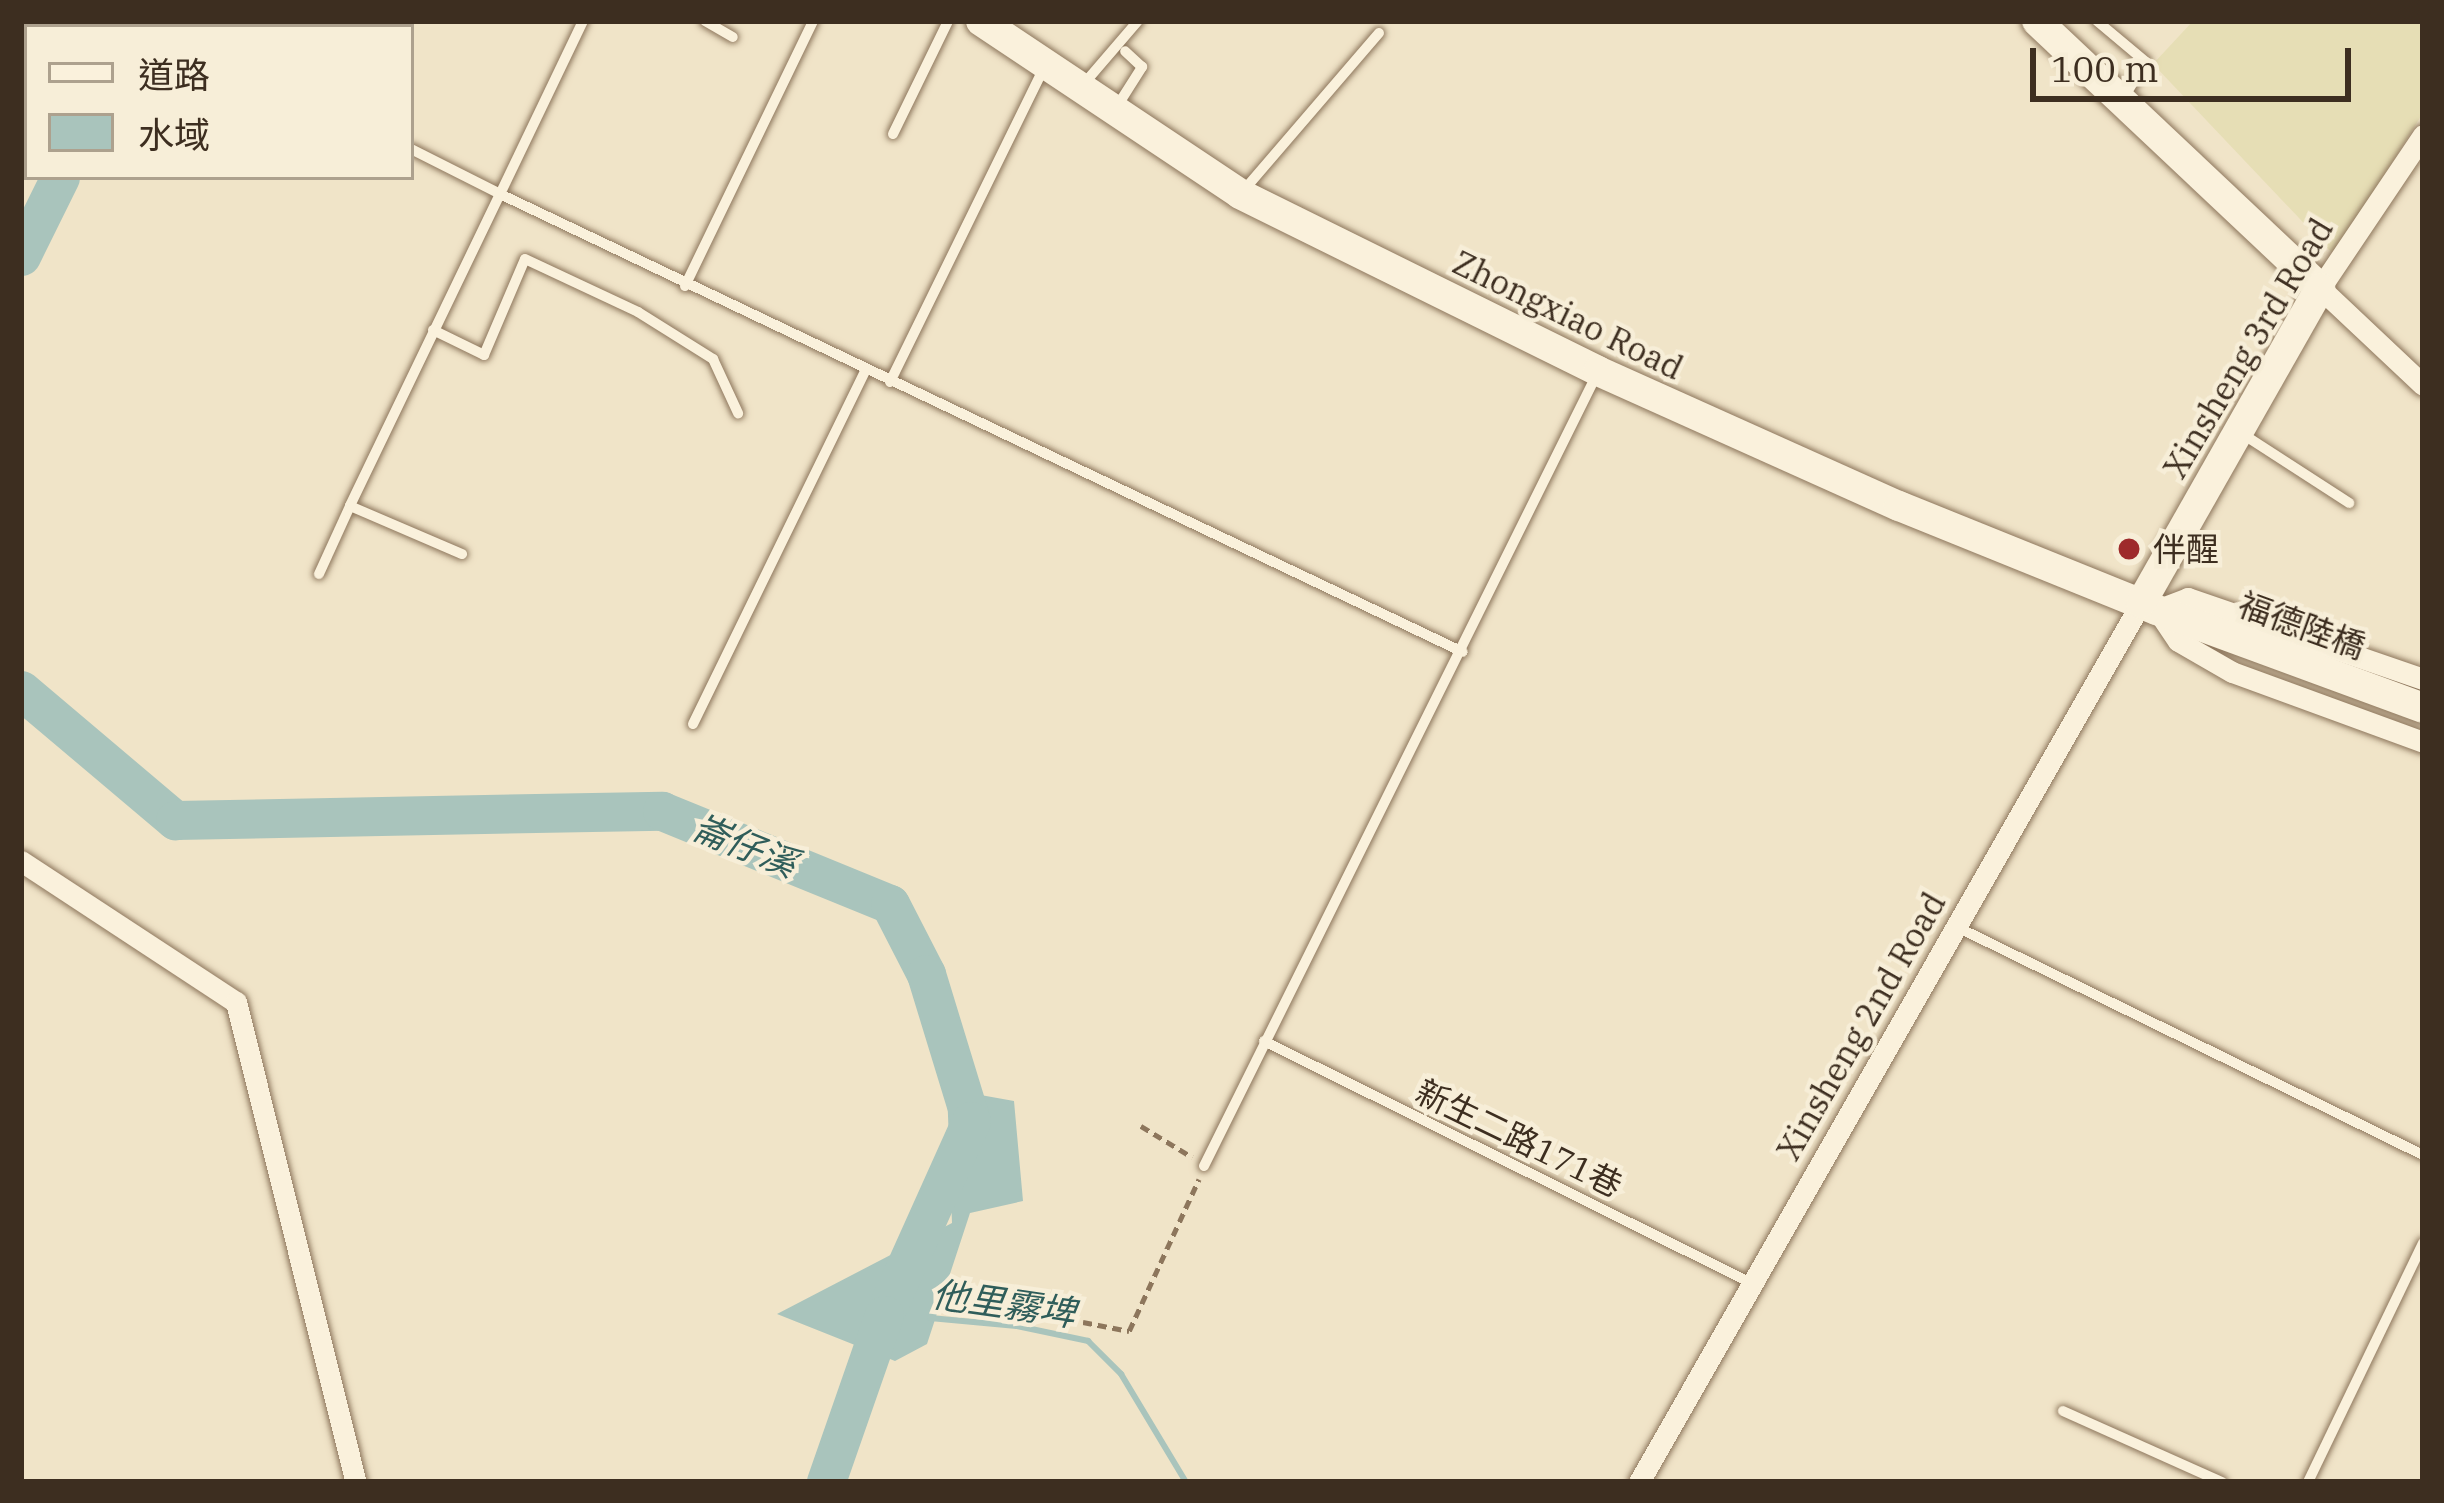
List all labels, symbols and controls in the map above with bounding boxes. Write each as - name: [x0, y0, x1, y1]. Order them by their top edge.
- legend: [24, 24, 414, 180]
- scale bar: [2036, 24, 2357, 98]
- text: 100 m: [2051, 45, 2158, 92]
- text: 道路: [138, 51, 210, 98]
- text: 水域: [138, 111, 210, 158]
- street label: Xinsheng 3rd Road: [2155, 211, 2341, 485]
- street label: Zhongxiao Road: [1446, 242, 1690, 388]
- place label: 伴醒: [2153, 529, 2219, 569]
- marker: 伴醒: [2116, 536, 2142, 562]
- street label: 福德陸橋: [2233, 584, 2371, 666]
- water label: 崙仔溪: [687, 805, 803, 885]
- street label: Xinsheng 2nd Road: [1768, 885, 1954, 1167]
- street label: 新生二路171巷: [1409, 1071, 1629, 1205]
- water label: 他里霧埤: [930, 1272, 1078, 1334]

